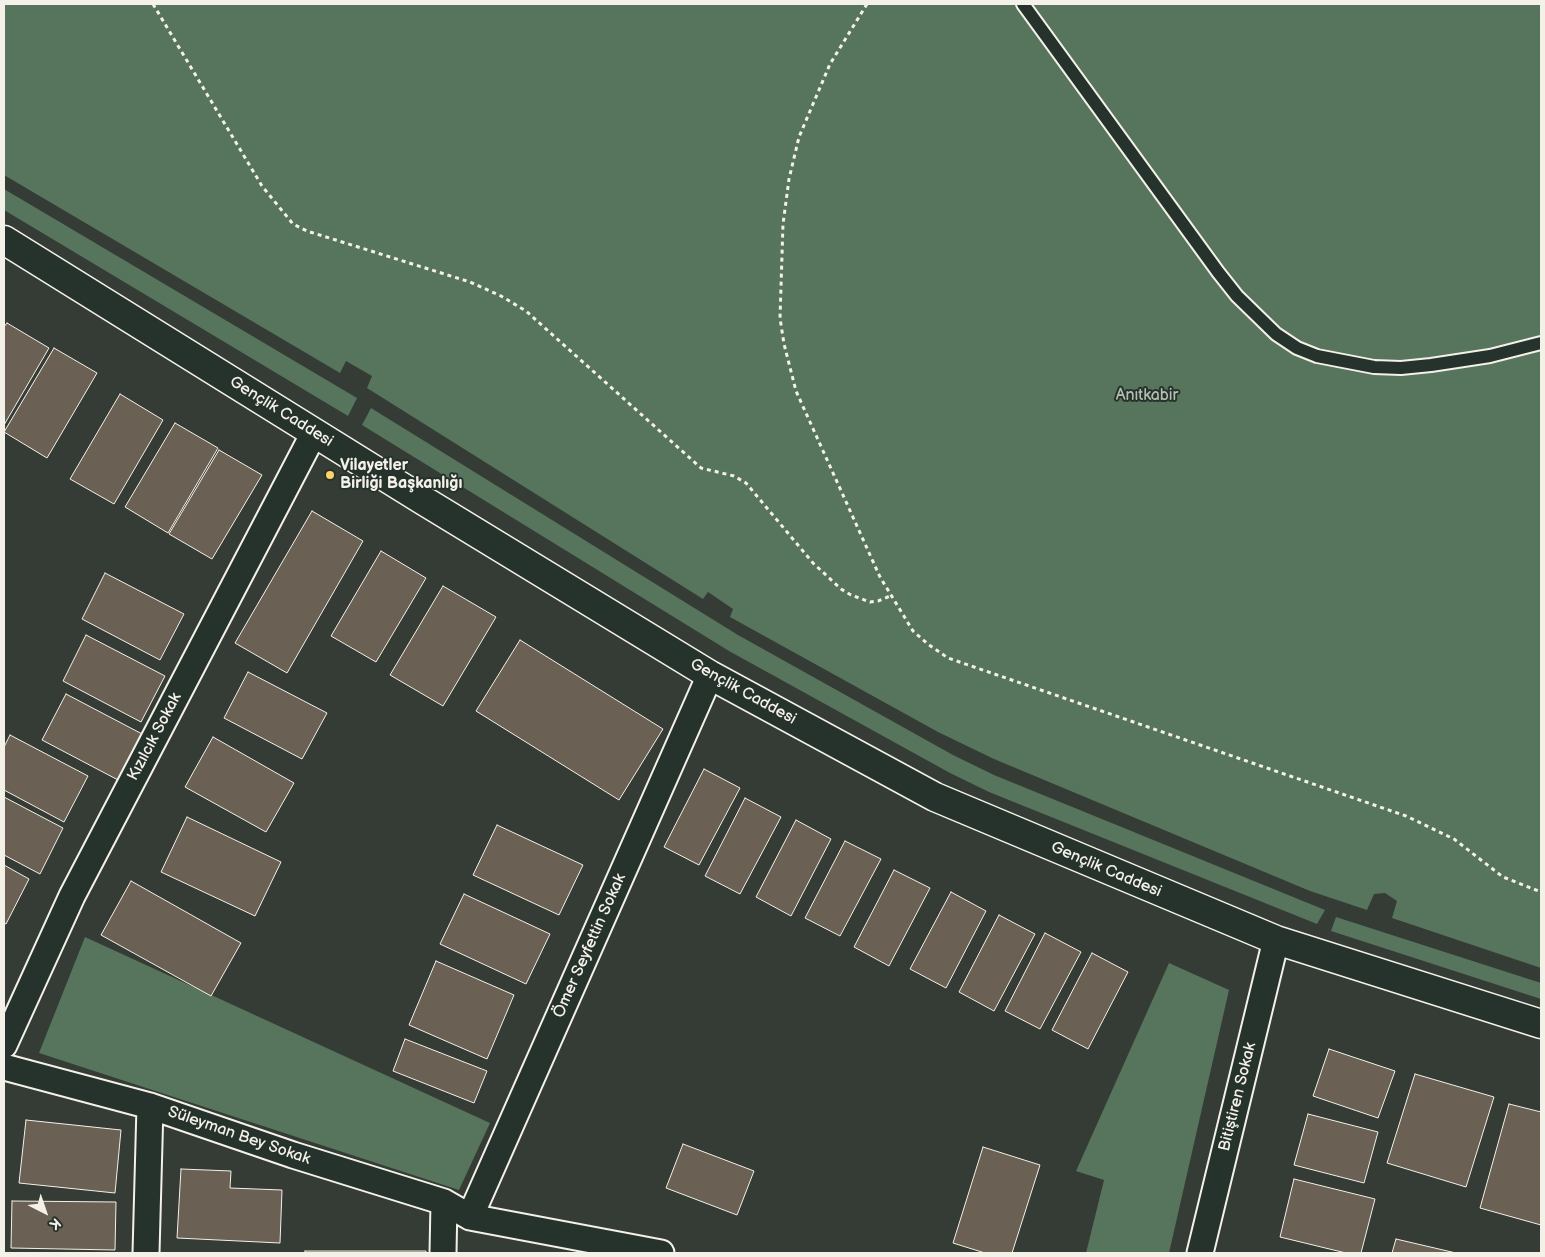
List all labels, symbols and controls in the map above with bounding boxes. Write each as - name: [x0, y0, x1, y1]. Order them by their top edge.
- street label: Gençlik Caddesi: [226, 372, 336, 452]
- park label: Anıtkabir: [1116, 386, 1178, 406]
- place label: Vilayetler Birliği Başkanlığı: [340, 456, 462, 494]
- marker: Vilayetler Birliği Başkanlığı: [324, 469, 336, 481]
- street label: Gençlik Caddesi: [687, 655, 799, 729]
- street label: Kızılcık Sokak: [124, 690, 186, 784]
- street label: Gençlik Caddesi: [1048, 838, 1164, 902]
- street label: Ömer Seyfettin Sokak: [550, 871, 630, 1021]
- street label: Bitiştiren Sokak: [1215, 1041, 1261, 1153]
- street label: Süleyman Bey Sokak: [165, 1103, 313, 1169]
- north arrow: [20, 1187, 70, 1237]
- text: K: [46, 1214, 64, 1233]

